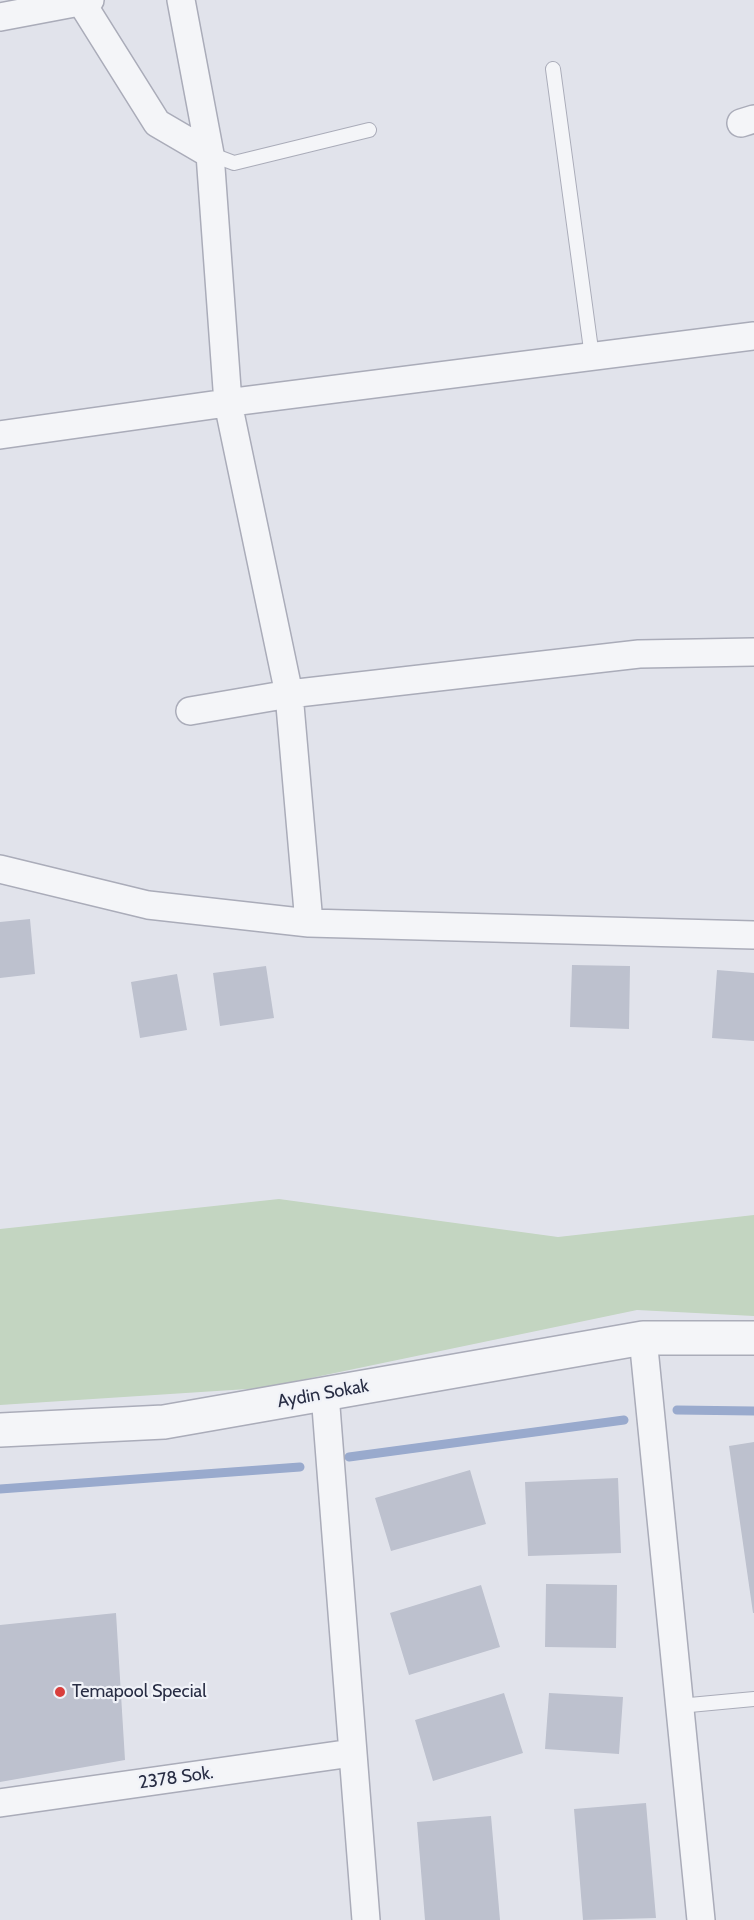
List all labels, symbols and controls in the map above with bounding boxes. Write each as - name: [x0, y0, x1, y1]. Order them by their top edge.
- street label: Aydin Sokak: [276, 1375, 370, 1413]
- place label: Temapool Special: [72, 1681, 206, 1703]
- marker: Temapool Special: [53, 1685, 67, 1699]
- street label: 2378 Sok.: [137, 1762, 215, 1794]

